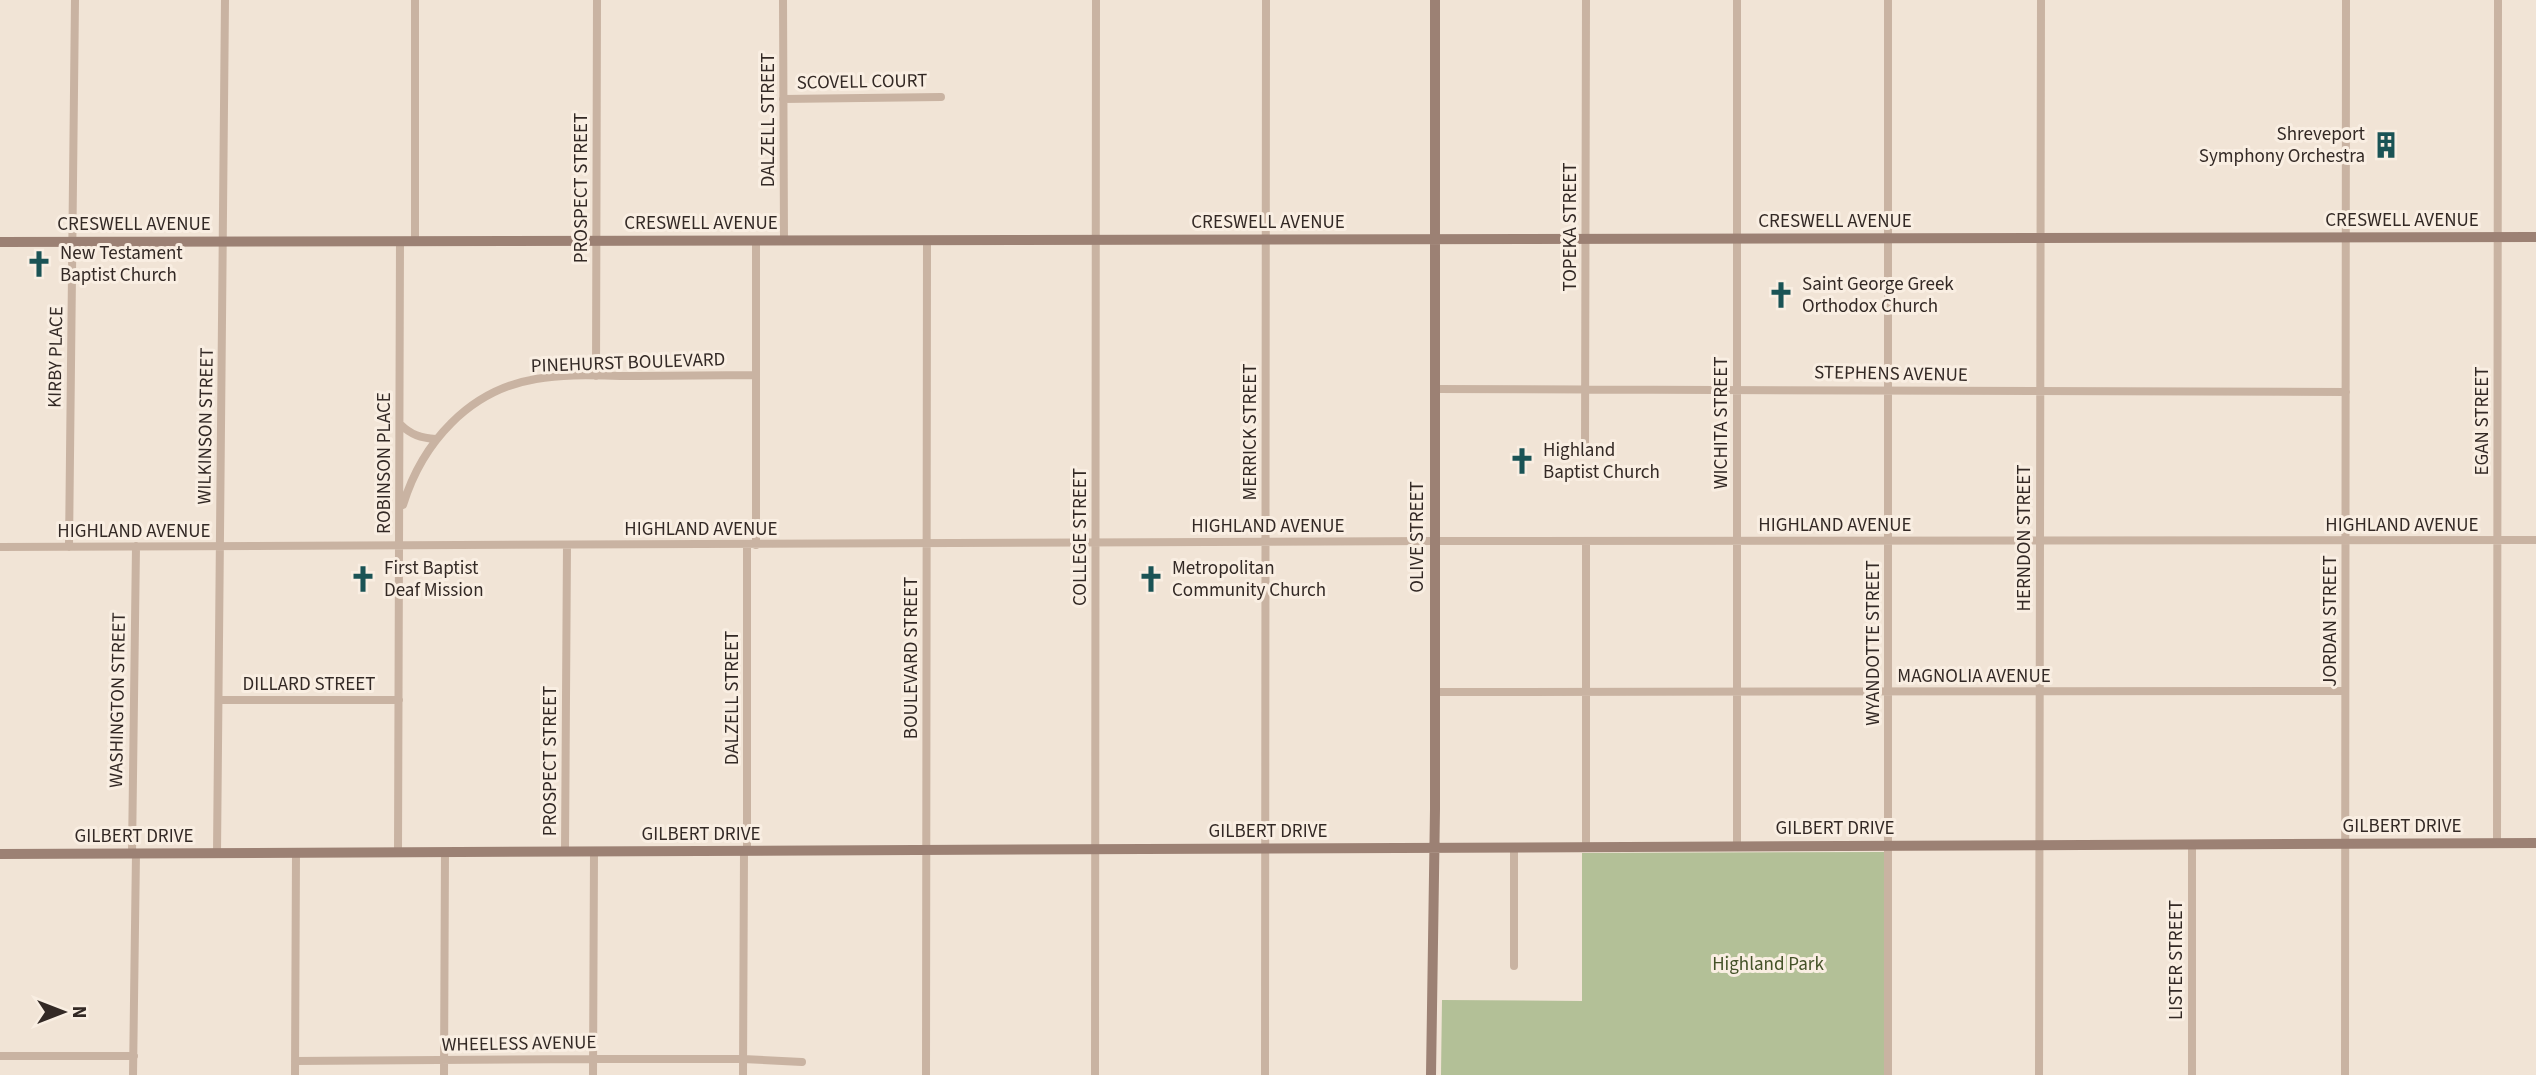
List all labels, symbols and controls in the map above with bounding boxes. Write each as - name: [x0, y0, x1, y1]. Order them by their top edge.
- street label: DALZELL STREET: [755, 53, 782, 187]
- street label: SCOVELL COURT: [796, 67, 928, 97]
- street label: PROSPECT STREET: [568, 113, 595, 263]
- place label: Shreveport Symphony Orchestra: [2199, 121, 2366, 170]
- building icon: Shreveport Symphony Orchestra: [2371, 130, 2401, 160]
- street label: TOPEKA STREET: [1557, 162, 1584, 292]
- street label: CRESWELL AVENUE: [2325, 207, 2479, 234]
- street label: CRESWELL AVENUE: [1758, 208, 1912, 235]
- street label: CRESWELL AVENUE: [1191, 209, 1345, 236]
- street label: CRESWELL AVENUE: [624, 210, 778, 237]
- street label: CRESWELL AVENUE: [57, 211, 211, 238]
- place label: New Testament Baptist Church: [60, 240, 183, 289]
- church icon: New Testament Baptist Church: [24, 249, 54, 279]
- place label: Saint George Greek Orthodox Church: [1802, 271, 1954, 320]
- church icon: Saint George Greek Orthodox Church: [1766, 280, 1796, 310]
- street label: KIRBY PLACE: [42, 306, 70, 408]
- street label: PINEHURST BOULEVARD: [530, 346, 726, 380]
- street label: WILKINSON STREET: [191, 347, 221, 505]
- street label: WICHITA STREET: [1708, 357, 1735, 489]
- street label: STEPHENS AVENUE: [1814, 359, 1968, 389]
- street label: MERRICK STREET: [1237, 363, 1264, 501]
- street label: EGAN STREET: [2469, 366, 2496, 476]
- street label: ROBINSON PLACE: [371, 392, 398, 534]
- place label: Highland Baptist Church: [1543, 437, 1660, 486]
- church icon: Highland Baptist Church: [1507, 446, 1537, 476]
- street label: HERNDON STREET: [2011, 465, 2038, 611]
- street label: COLLEGE STREET: [1067, 468, 1094, 606]
- street label: OLIVE STREET: [1404, 481, 1431, 593]
- street label: HIGHLAND AVENUE: [1758, 512, 1912, 539]
- street label: HIGHLAND AVENUE: [2325, 512, 2479, 539]
- street label: HIGHLAND AVENUE: [1191, 513, 1345, 540]
- street label: HIGHLAND AVENUE: [624, 516, 778, 543]
- street label: HIGHLAND AVENUE: [57, 518, 211, 545]
- place label: First Baptist Deaf Mission: [384, 555, 484, 604]
- place label: Metropolitan Community Church: [1172, 555, 1326, 604]
- street label: JORDAN STREET: [2317, 555, 2344, 687]
- street label: WYANDOTTE STREET: [1860, 560, 1887, 726]
- church icon: First Baptist Deaf Mission: [348, 564, 378, 594]
- church icon: Metropolitan Community Church: [1136, 564, 1166, 594]
- street label: BOULEVARD STREET: [898, 577, 925, 739]
- street label: WASHINGTON STREET: [103, 612, 133, 788]
- street label: DALZELL STREET: [719, 631, 746, 765]
- street label: MAGNOLIA AVENUE: [1897, 663, 2051, 690]
- street label: DILLARD STREET: [243, 671, 375, 698]
- street label: PROSPECT STREET: [537, 686, 564, 836]
- street label: GILBERT DRIVE: [2343, 813, 2461, 840]
- street label: GILBERT DRIVE: [1776, 815, 1894, 842]
- street label: GILBERT DRIVE: [1209, 818, 1327, 845]
- street label: GILBERT DRIVE: [642, 821, 760, 848]
- street label: GILBERT DRIVE: [75, 823, 193, 850]
- street label: LISTER STREET: [2163, 900, 2190, 1020]
- park label: Highland Park: [1712, 951, 1824, 978]
- north arrow: [28, 977, 98, 1047]
- text: N: [65, 1006, 92, 1018]
- street label: WHEELESS AVENUE: [441, 1029, 597, 1059]

